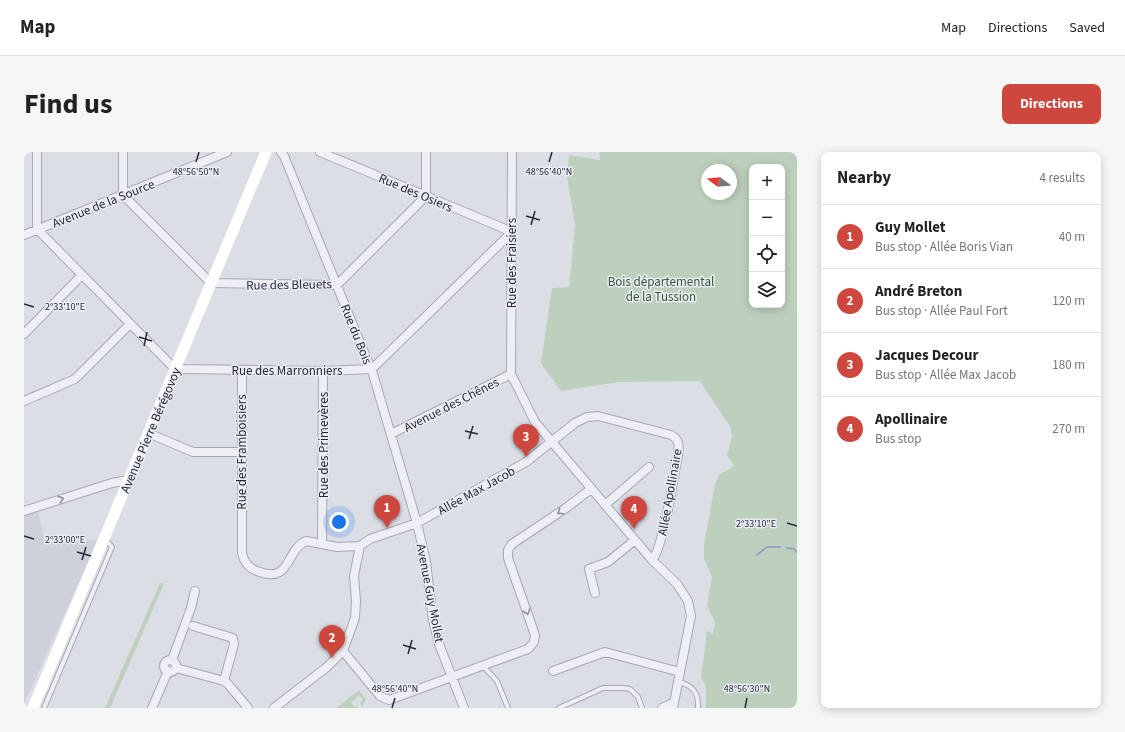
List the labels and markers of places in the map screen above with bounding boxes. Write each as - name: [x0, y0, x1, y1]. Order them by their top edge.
- pin: 3: [513, 424, 539, 457]
- pin: 1: [374, 495, 400, 528]
- pin: 4: [621, 496, 647, 529]
- pin: 2: [319, 625, 345, 658]

